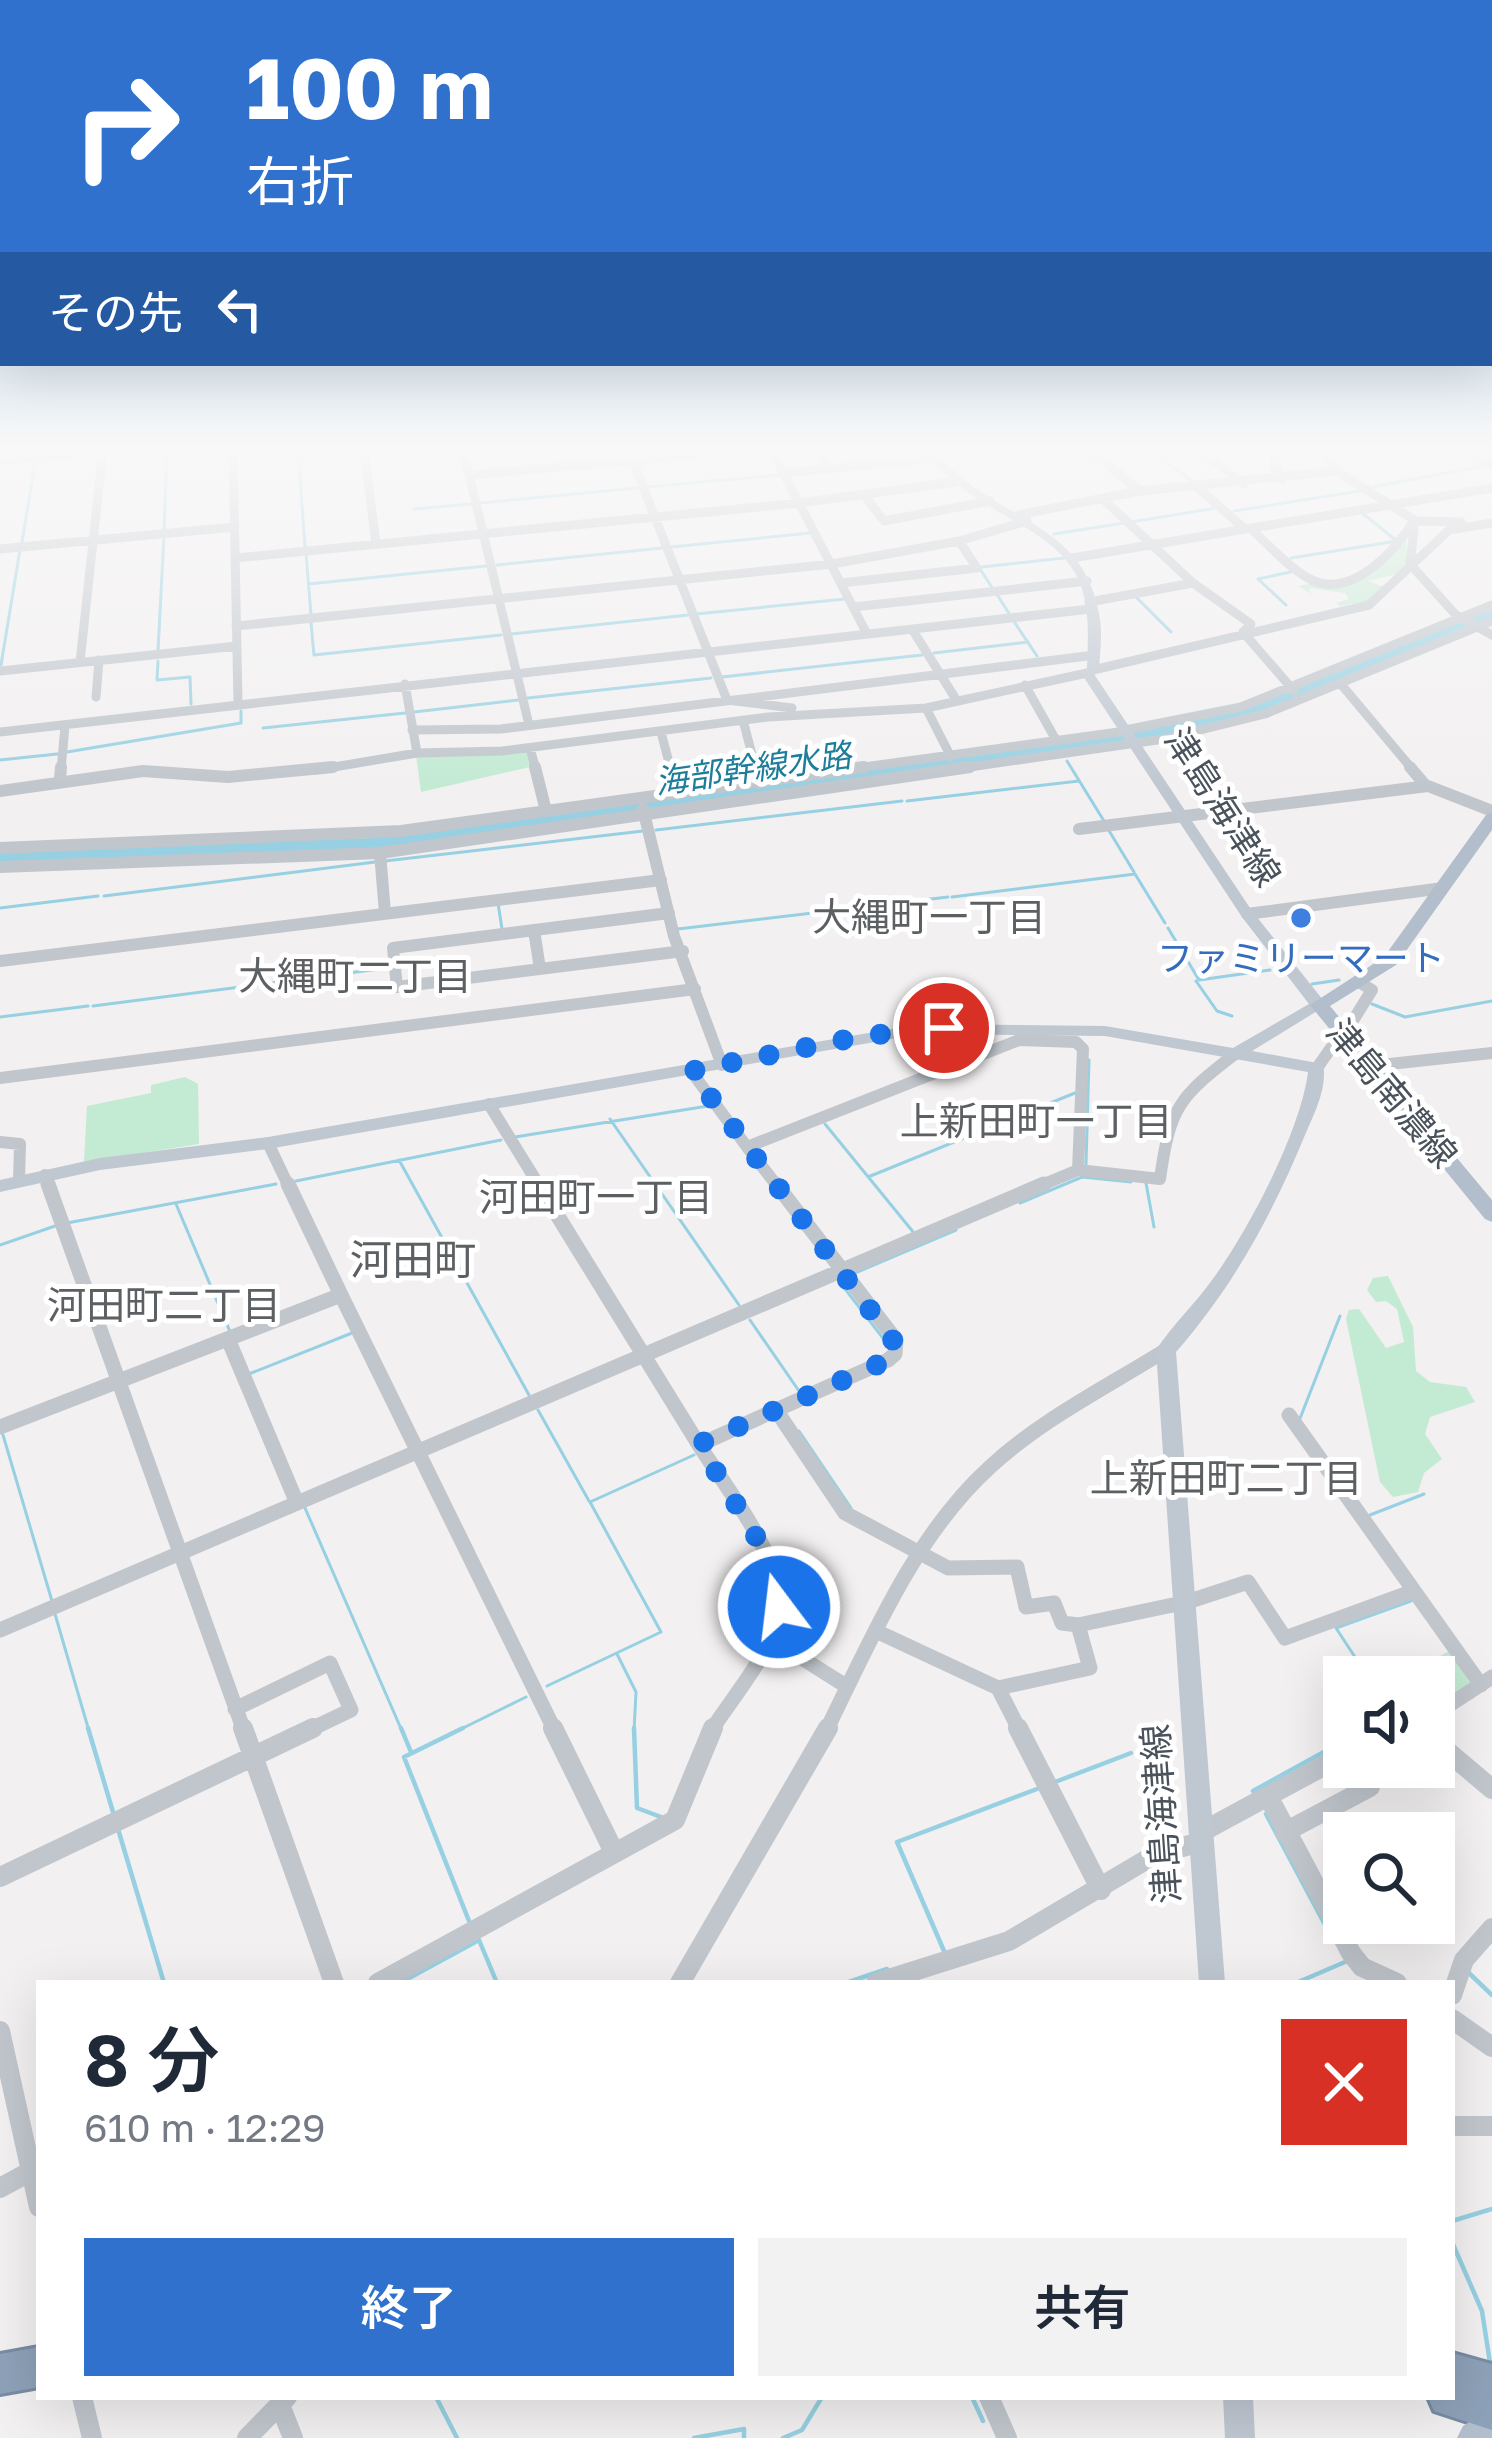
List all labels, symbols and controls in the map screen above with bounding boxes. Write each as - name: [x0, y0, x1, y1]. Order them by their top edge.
- text: 100 m: [246, 37, 493, 137]
- icon: right: [48, 48, 204, 204]
- text: 右折: [246, 148, 354, 213]
- icon: left: [207, 276, 273, 342]
- text: その先: [48, 285, 183, 339]
- street label: 津島海津線: [1156, 720, 1290, 894]
- water label: 海部幹線水路: [652, 734, 857, 801]
- district label: 大縄町一丁目: [812, 893, 1046, 940]
- marker: ファミリーマート: [1288, 905, 1314, 931]
- place label: ファミリーマート: [1157, 936, 1445, 979]
- district label: 大縄町二丁目: [238, 952, 472, 999]
- pin: [893, 977, 995, 1079]
- icon: arrive: [911, 995, 977, 1061]
- street label: 津島南濃線: [1318, 1010, 1467, 1175]
- district label: 上新田町一丁目: [899, 1097, 1173, 1144]
- district label: 河田町一丁目: [479, 1173, 713, 1220]
- district label: 河田町: [350, 1234, 476, 1284]
- district label: 河田町二丁目: [47, 1281, 281, 1328]
- district label: 上新田町二丁目: [1089, 1454, 1363, 1501]
- position arrow: [716, 1544, 842, 1670]
- map controls: [1323, 1656, 1455, 1944]
- button: sound: [1323, 1656, 1455, 1788]
- street label: 津島海津線: [1133, 1723, 1188, 1905]
- button: search: [1323, 1812, 1455, 1944]
- text: 8 分: [84, 2015, 219, 2102]
- button: close: [1281, 2019, 1407, 2145]
- text: 610 m · 12:29: [84, 2104, 326, 2151]
- button: 終了: [84, 2238, 734, 2376]
- button: 共有: [758, 2238, 1407, 2376]

